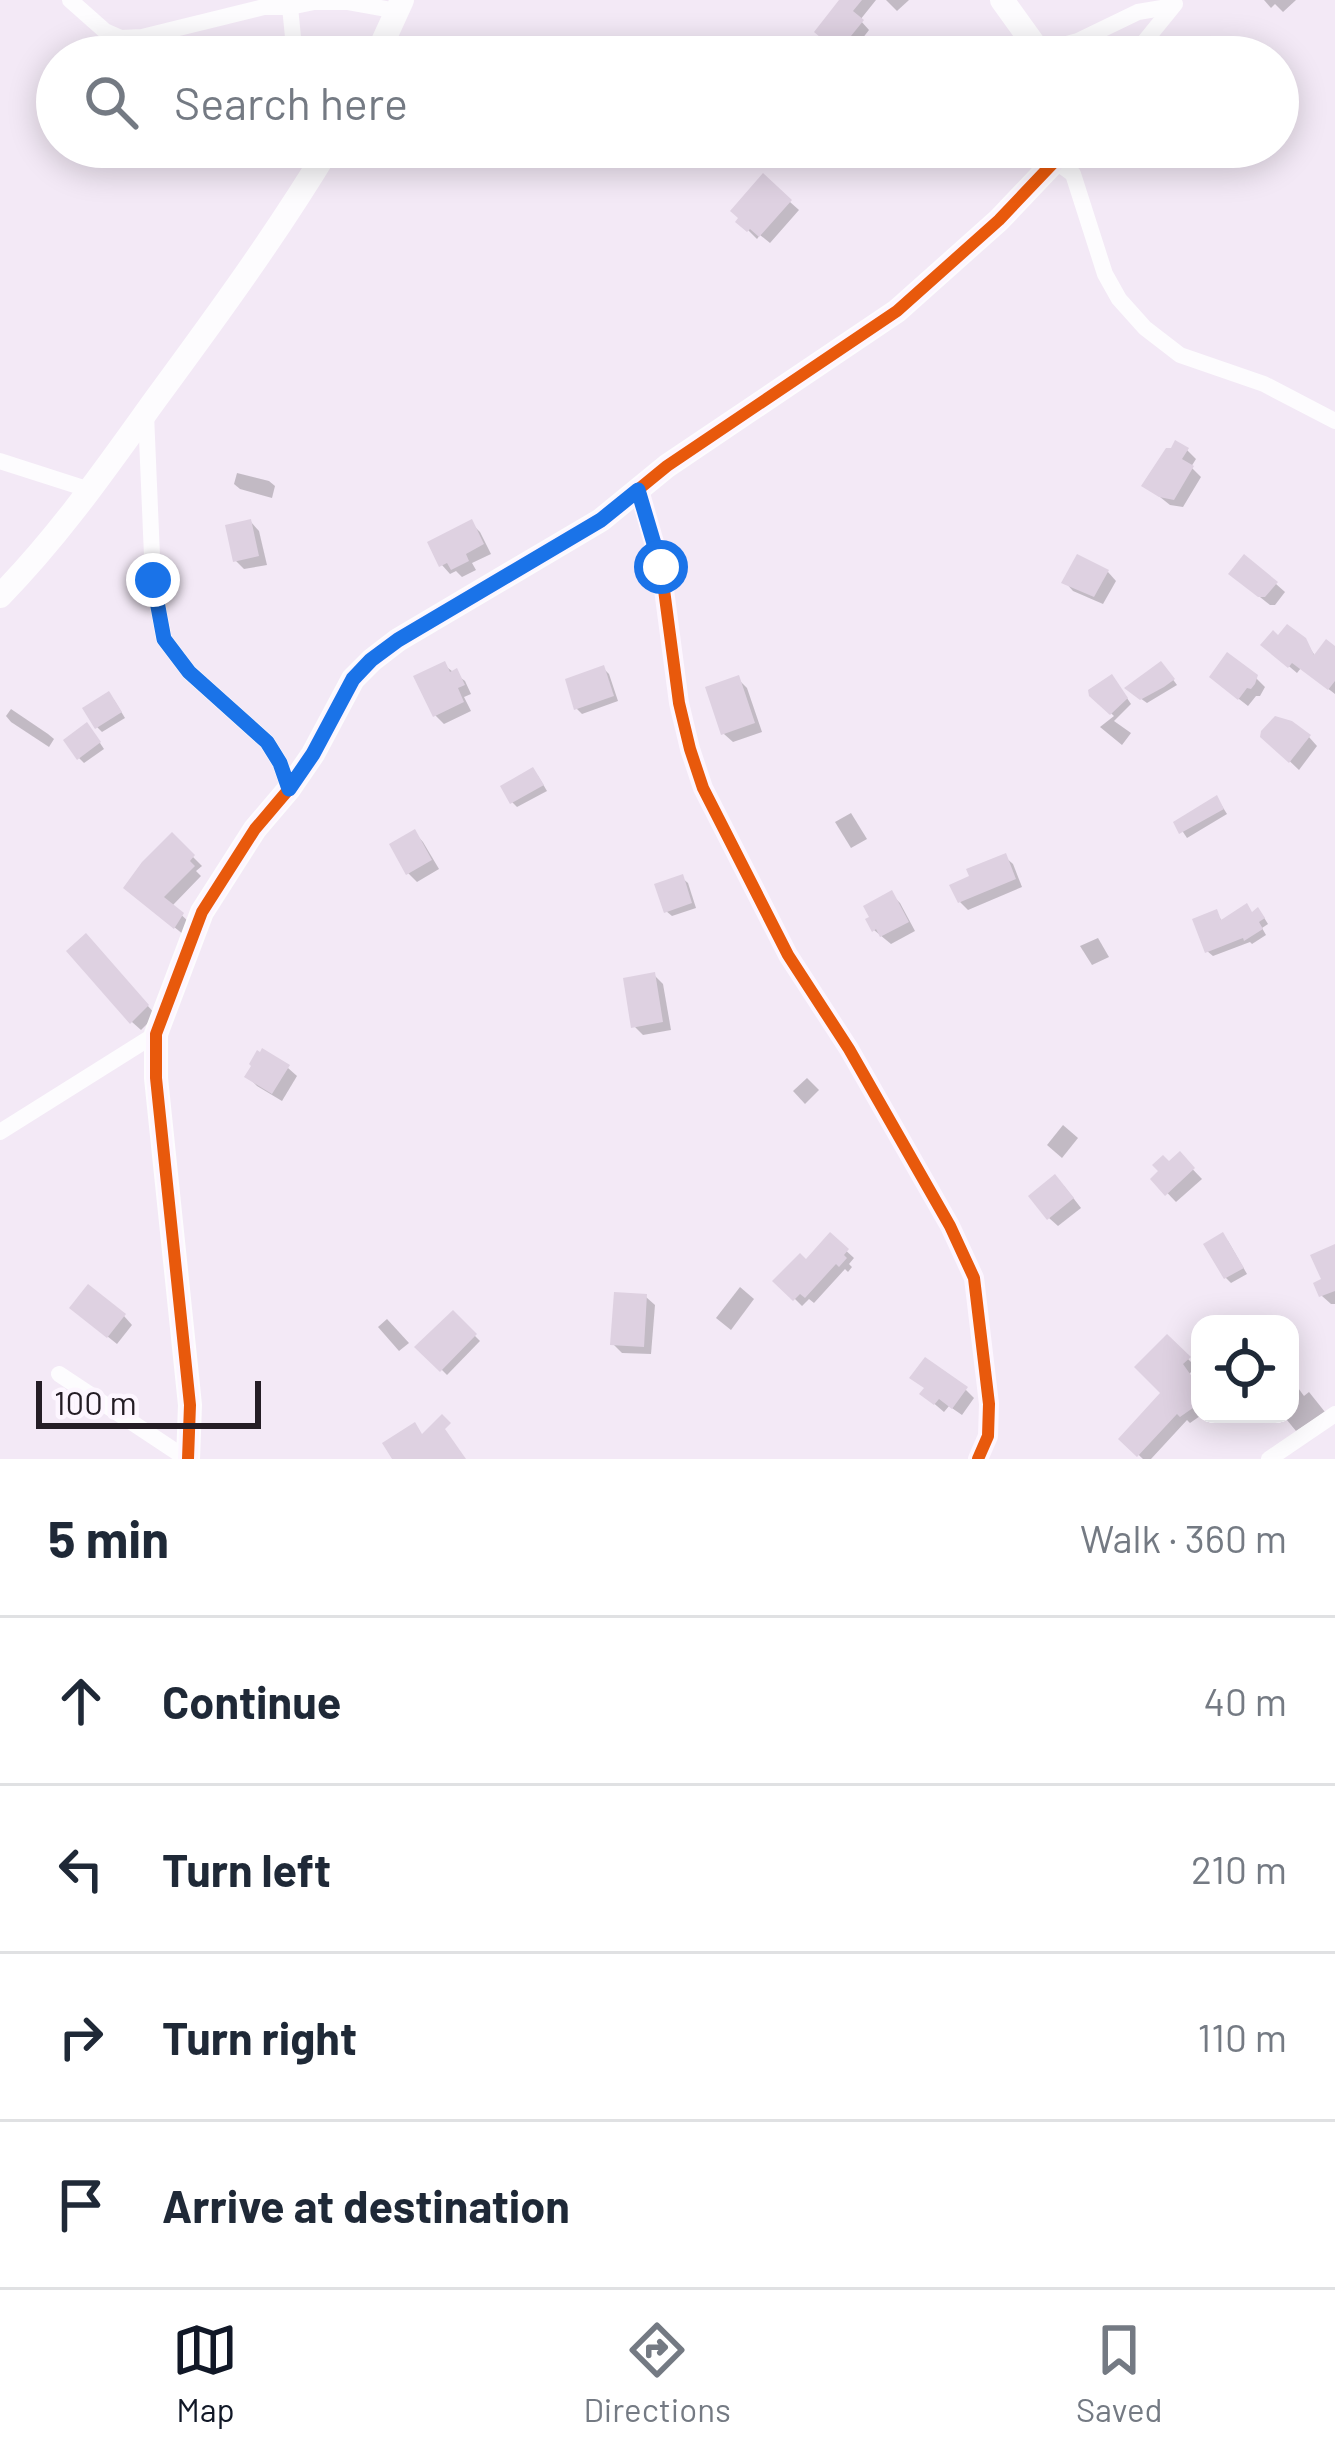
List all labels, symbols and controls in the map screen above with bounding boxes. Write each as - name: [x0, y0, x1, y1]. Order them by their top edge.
- search box: [36, 36, 1299, 168]
- icon: search: [78, 69, 144, 135]
- text: Search here: [174, 75, 408, 129]
- route start: [634, 540, 688, 594]
- route end: [126, 553, 180, 607]
- map controls: [1191, 1315, 1299, 1423]
- button: locate: [1191, 1315, 1299, 1423]
- scale bar: [36, 1375, 261, 1428]
- text: 100 m: [54, 1382, 137, 1422]
- text: 5 min: [48, 1507, 169, 1568]
- text: Walk · 360 m: [1080, 1514, 1287, 1561]
- icon: ahead: [48, 1668, 114, 1734]
- text: Continue: [162, 1674, 341, 1728]
- text: 40 m: [1203, 1677, 1287, 1724]
- icon: left: [48, 1836, 114, 1902]
- text: Turn left: [162, 1842, 331, 1896]
- text: 210 m: [1191, 1845, 1287, 1892]
- icon: right: [48, 2004, 114, 2070]
- text: Turn right: [162, 2010, 357, 2064]
- text: 110 m: [1197, 2013, 1287, 2060]
- icon: arrive: [48, 2172, 114, 2238]
- text: Arrive at destination: [162, 2178, 570, 2232]
- tab: Map: [172, 2317, 238, 2429]
- tab: Directions: [583, 2317, 731, 2429]
- tab: Saved: [1076, 2317, 1163, 2429]

